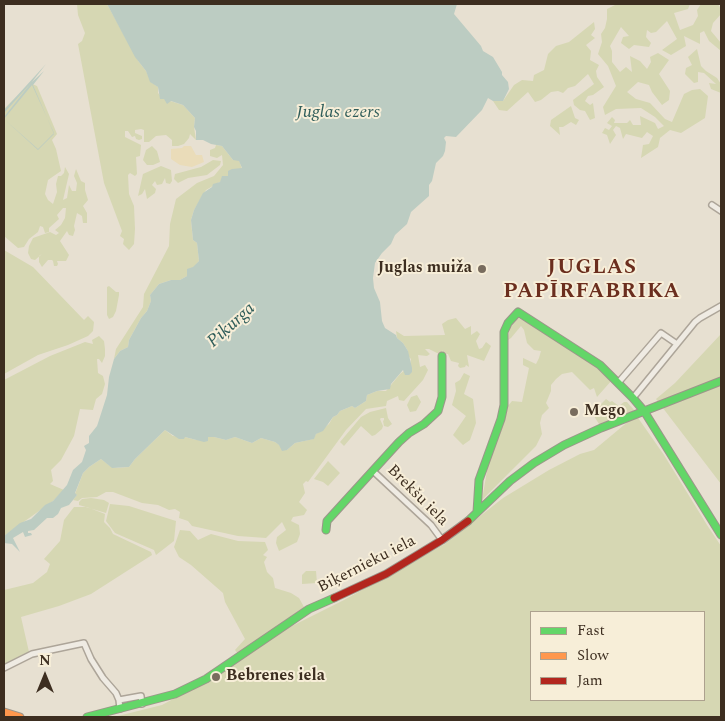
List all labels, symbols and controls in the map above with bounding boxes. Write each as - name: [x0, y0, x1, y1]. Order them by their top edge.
- water label: Juglas ezers: [296, 102, 380, 124]
- district label: JUGLAS PAPĪRFABRIKA: [502, 256, 682, 306]
- place label: Juglas muiža: [378, 259, 472, 279]
- marker: Juglas muiža: [476, 263, 488, 275]
- water label: Piķurga: [203, 299, 261, 353]
- place label: Mego: [584, 402, 625, 422]
- marker: Mego: [568, 406, 580, 418]
- street label: Brekšu iela: [382, 461, 452, 531]
- street label: Biķernieku iela: [315, 532, 419, 598]
- legend: [530, 611, 705, 701]
- text: Fast: [577, 619, 605, 642]
- text: Slow: [577, 644, 609, 667]
- text: N: [39, 650, 51, 671]
- north arrow: [20, 651, 70, 701]
- place label: Bebrenes iela: [226, 667, 325, 687]
- text: Jam: [577, 669, 603, 692]
- marker: Bebrenes iela: [210, 671, 222, 683]

